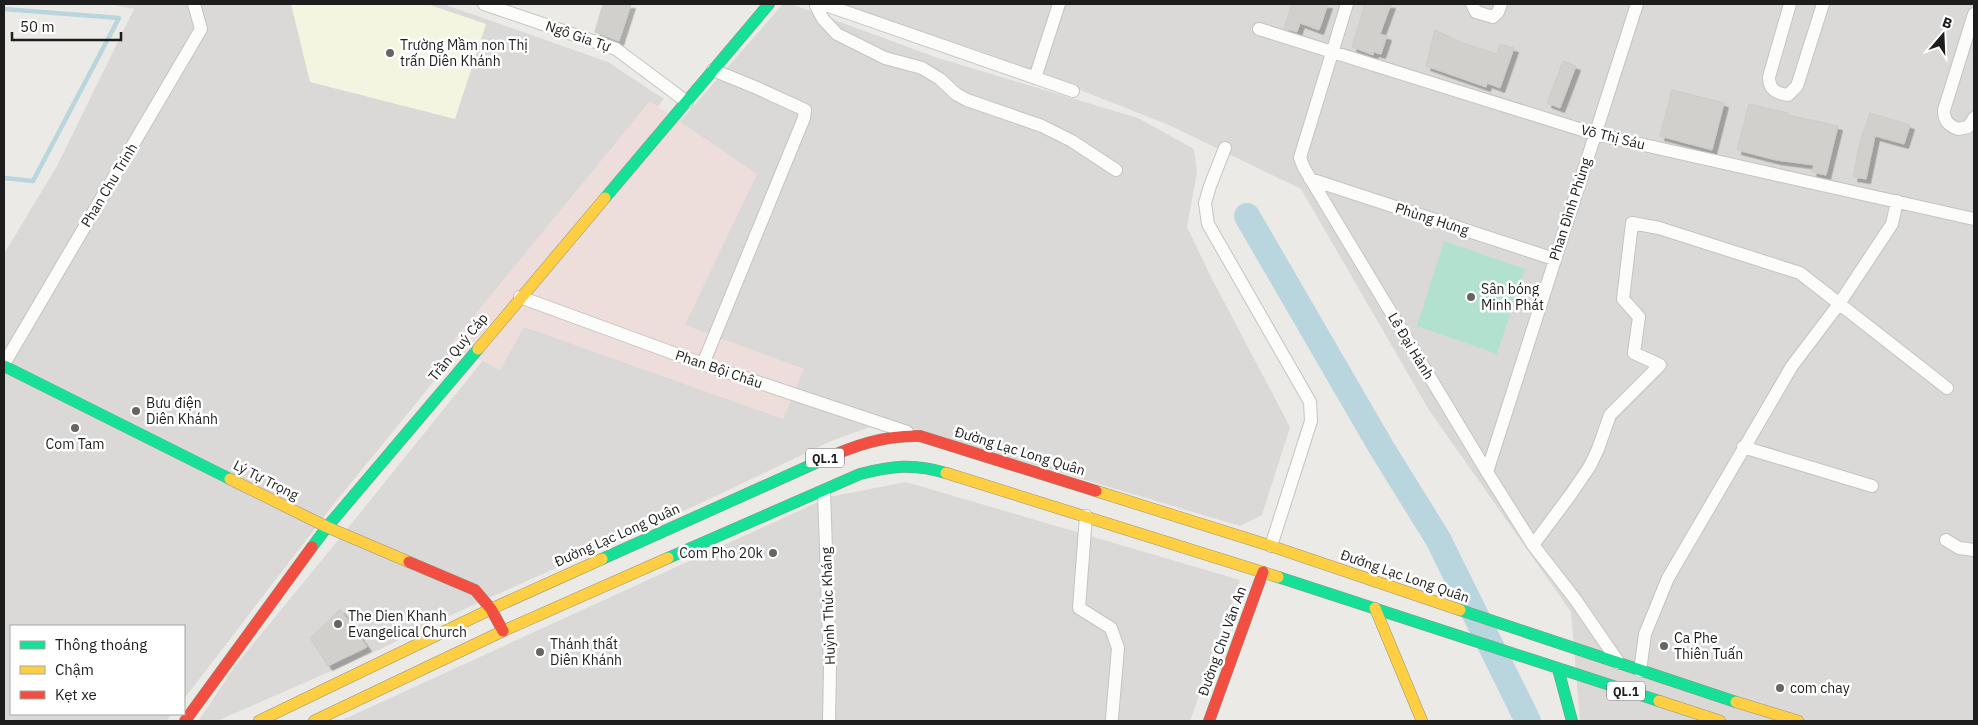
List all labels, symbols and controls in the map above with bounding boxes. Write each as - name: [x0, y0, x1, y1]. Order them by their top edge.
- scale bar: [12, 10, 121, 42]
- north arrow: [1918, 10, 1968, 60]
- text: B: [1940, 13, 1955, 33]
- street label: Ngô Gia Tự: [543, 16, 613, 56]
- text: 50 m: [20, 17, 55, 36]
- place label: Trường Mầm non Thị trấn Diên Khánh: [400, 36, 528, 70]
- marker: Trường Mầm non Thị trấn Diên Khánh: [384, 47, 396, 59]
- street label: Võ Thị Sáu: [1579, 120, 1647, 154]
- street label: Phan Chu Trinh: [77, 140, 141, 230]
- street label: Phan Đình Phùng: [1545, 155, 1595, 263]
- street label: Phùng Hưng: [1393, 199, 1472, 240]
- place label: Sân bóng Minh Phát: [1481, 280, 1544, 314]
- marker: Sân bóng Minh Phát: [1465, 291, 1477, 303]
- street label: Trần Quý Cáp: [424, 309, 492, 385]
- street label: Lê Đại Hành: [1384, 309, 1438, 383]
- street label: Phan Bội Châu: [673, 346, 765, 392]
- place label: Bưu điện Diên Khánh: [146, 394, 218, 428]
- marker: Bưu điện Diên Khánh: [130, 405, 142, 417]
- marker: Com Tam: [69, 422, 81, 434]
- street label: Đường Lạc Long Quân: [953, 423, 1087, 479]
- place label: Com Tam: [46, 435, 104, 453]
- road number: QL.1: [806, 448, 844, 468]
- street label: Lý Tự Trọng: [230, 456, 302, 504]
- street label: Đường Lạc Long Quân: [552, 499, 682, 571]
- place label: Com Pho 20k: [679, 544, 764, 562]
- street label: Đường Lạc Long Quân: [1338, 545, 1472, 607]
- street label: Huỳnh Thúc Kháng: [817, 546, 839, 665]
- marker: Com Pho 20k: [767, 547, 779, 559]
- street label: Đường Chu Văn An: [1194, 584, 1250, 698]
- place label: The Dien Khanh Evangelical Church: [348, 607, 467, 641]
- marker: The Dien Khanh Evangelical Church: [332, 618, 344, 630]
- legend: [10, 625, 185, 715]
- place label: Ca Phe Thiên Tuấn: [1674, 629, 1743, 663]
- text: Thông thoáng: [55, 635, 147, 654]
- place label: Thánh thất Diên Khánh: [550, 635, 622, 669]
- marker: Ca Phe Thiên Tuấn: [1658, 640, 1670, 652]
- marker: Thánh thất Diên Khánh: [534, 646, 546, 658]
- text: Chậm: [55, 660, 94, 679]
- place label: com chay: [1790, 679, 1850, 697]
- road number: QL.1: [1607, 681, 1645, 700]
- marker: com chay: [1774, 682, 1786, 694]
- text: Kẹt xe: [55, 685, 97, 704]

